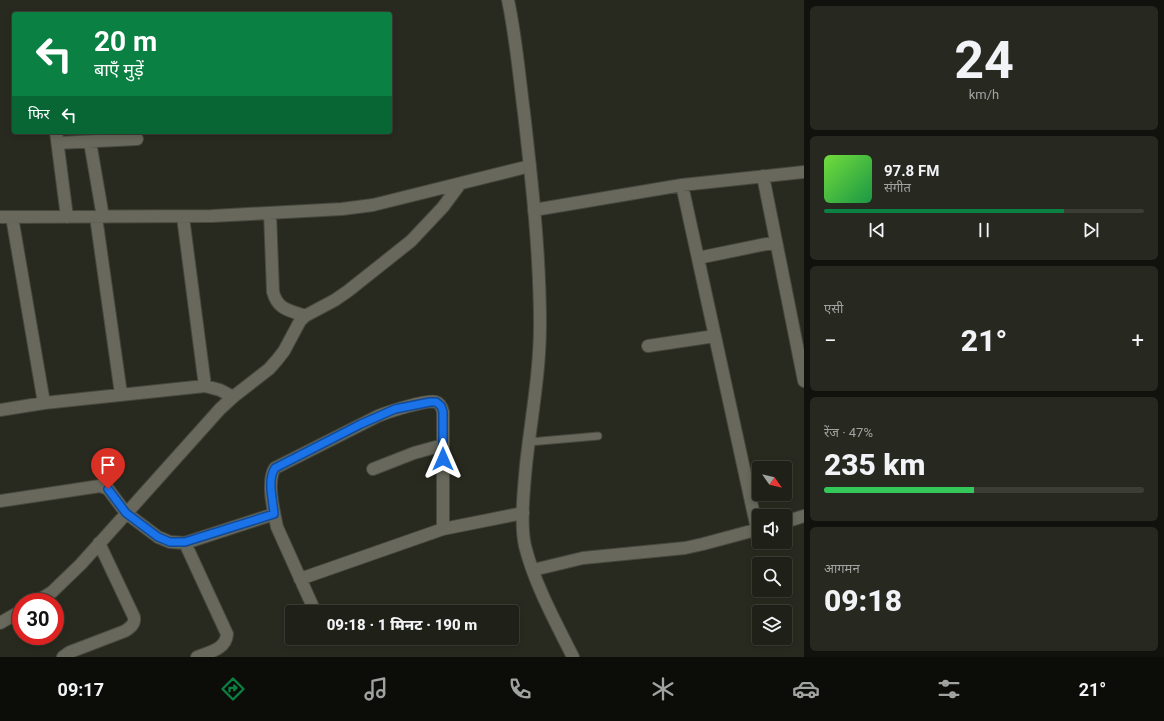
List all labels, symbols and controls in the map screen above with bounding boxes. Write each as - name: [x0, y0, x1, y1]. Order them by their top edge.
- text: 20 m: [94, 25, 157, 58]
- icon: left: [28, 28, 80, 80]
- text: 24: [954, 30, 1014, 91]
- text: बाएँ मुड़ें: [94, 59, 144, 80]
- text: km/h: [969, 87, 999, 102]
- icon: left: [58, 104, 80, 126]
- text: फिर: [28, 105, 50, 123]
- text: 97.8 FM: [884, 162, 939, 180]
- text: संगीत: [884, 180, 911, 195]
- icon: previous: [866, 219, 888, 241]
- icon: pause: [973, 219, 995, 241]
- icon: next: [1080, 219, 1102, 241]
- text: एसी: [824, 301, 843, 316]
- text: 21°: [961, 323, 1007, 358]
- text: −: [824, 328, 837, 353]
- text: +: [1132, 328, 1144, 353]
- text: रेंज · 47%: [824, 425, 873, 440]
- position arrow: [422, 438, 464, 480]
- text: 235 km: [824, 447, 926, 482]
- pin: [91, 448, 125, 489]
- icon: arrive: [97, 454, 119, 476]
- north arrow: [752, 461, 792, 501]
- map controls: [752, 461, 792, 645]
- button: sound: [752, 509, 792, 549]
- button: search: [752, 557, 792, 597]
- text: आगमन: [824, 561, 860, 576]
- text: 09:18: [824, 583, 902, 618]
- speed limit sign: 30: [12, 593, 64, 645]
- button: layers: [752, 605, 792, 645]
- text: 09:18 · 1 मिनट · 190 m: [327, 616, 477, 634]
- icon: directions: [219, 675, 247, 703]
- icon: music: [362, 675, 390, 703]
- icon: phone: [506, 675, 534, 703]
- icon: climate: [649, 675, 677, 703]
- icon: car: [792, 675, 820, 703]
- icon: filters: [935, 675, 963, 703]
- text: 09:17: [58, 679, 104, 700]
- text: 21°: [1079, 679, 1106, 700]

